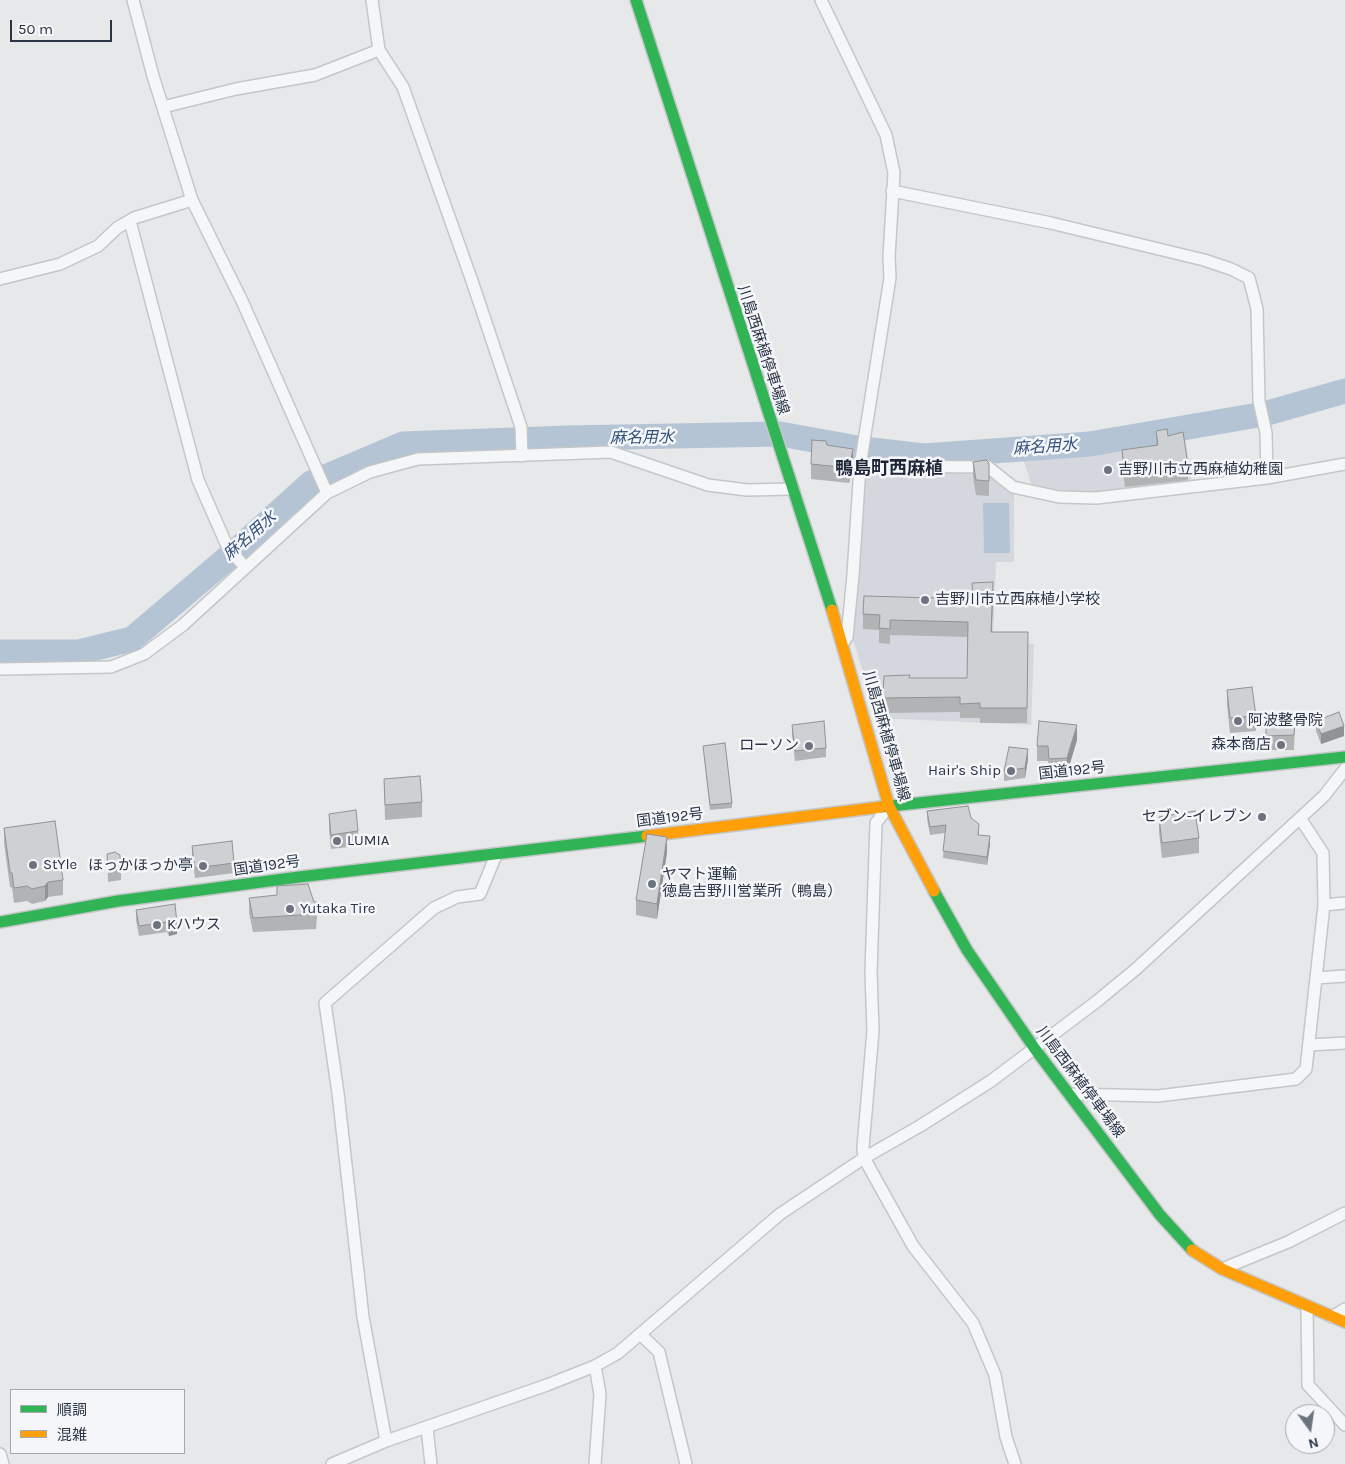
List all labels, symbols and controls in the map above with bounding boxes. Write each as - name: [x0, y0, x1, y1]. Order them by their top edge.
- scale bar: [12, 10, 115, 42]
- text: 50 m: [18, 20, 53, 38]
- street label: 川島西麻植停車場線: [734, 283, 792, 417]
- water label: 麻名用水: [610, 428, 674, 448]
- water label: 麻名用水: [1012, 435, 1078, 459]
- district label: 鴨島町西麻植: [835, 458, 943, 480]
- place label: 吉野川市立西麻植幼稚園: [1118, 461, 1283, 479]
- marker: 吉野川市立西麻植幼稚園: [1102, 464, 1114, 476]
- water label: 麻名用水: [220, 508, 280, 564]
- place label: 吉野川市立西麻植小学校: [935, 591, 1100, 609]
- marker: 吉野川市立西麻植小学校: [919, 594, 931, 606]
- street label: 川島西麻植停車場線: [859, 669, 913, 803]
- place label: 阿波整骨院: [1248, 712, 1323, 730]
- marker: 阿波整骨院: [1232, 715, 1244, 727]
- place label: 森本商店: [1211, 736, 1271, 754]
- place label: ローソン: [739, 737, 799, 755]
- marker: 森本商店: [1275, 739, 1287, 751]
- marker: ローソン: [803, 740, 815, 752]
- street label: 国道192号: [1038, 759, 1106, 783]
- place label: Hair's Ship: [928, 762, 1001, 780]
- marker: Hair's Ship: [1005, 765, 1017, 777]
- street label: 国道192号: [635, 805, 705, 831]
- place label: セブン-イレブン: [1142, 808, 1252, 826]
- marker: セブン-イレブン: [1256, 811, 1268, 823]
- place label: LUMIA: [347, 832, 389, 850]
- marker: LUMIA: [331, 835, 343, 847]
- street label: 国道192号: [232, 852, 302, 880]
- place label: StYle: [43, 856, 77, 874]
- place label: ほっかほっか亭: [88, 857, 193, 875]
- marker: StYle: [27, 859, 39, 871]
- marker: ほっかほっか亭: [197, 860, 209, 872]
- place label: ヤマト運輸 徳島吉野川営業所（鴨島）: [662, 866, 842, 901]
- marker: ヤマト運輸 徳島吉野川営業所（鴨島）: [646, 878, 658, 890]
- place label: Yutaka Tire: [300, 900, 376, 918]
- marker: Yutaka Tire: [284, 903, 296, 915]
- place label: Kハウス: [167, 916, 221, 934]
- marker: Kハウス: [151, 919, 163, 931]
- street label: 川島西麻植停車場線: [1032, 1023, 1128, 1141]
- legend: [10, 1389, 185, 1454]
- text: 順調: [57, 1401, 87, 1419]
- north arrow: [1285, 1404, 1335, 1454]
- text: 混雑: [57, 1426, 87, 1444]
- text: N: [1307, 1434, 1320, 1453]

